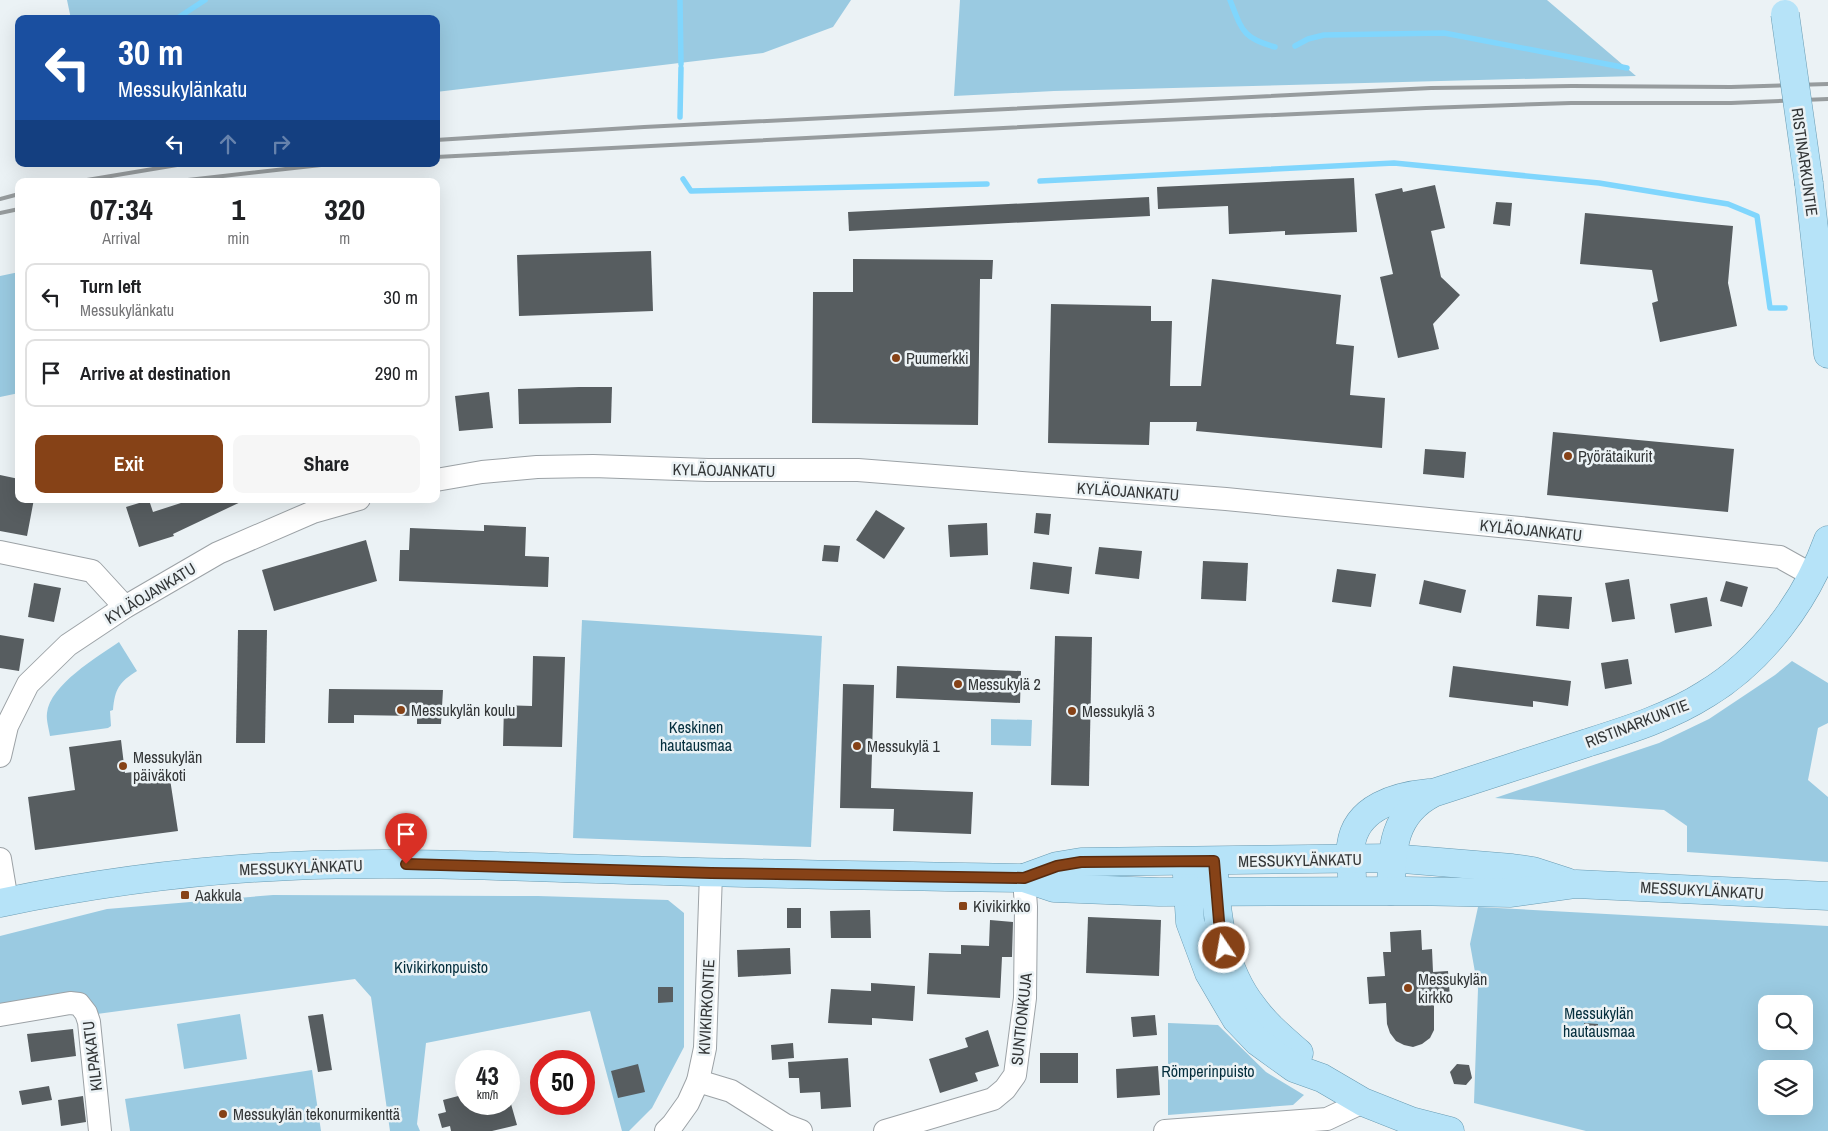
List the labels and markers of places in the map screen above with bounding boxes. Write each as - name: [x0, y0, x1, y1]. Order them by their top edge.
- place label: Puumerkki: [906, 347, 969, 369]
- marker: Puumerkki: [890, 352, 902, 364]
- place label: Pyörätaikurit: [1578, 445, 1653, 467]
- marker: Pyörätaikurit: [1562, 450, 1574, 462]
- place label: Messukylä 2: [968, 673, 1041, 695]
- marker: Messukylä 2: [952, 678, 964, 690]
- place label: Messukylän koulu: [411, 699, 515, 721]
- place label: Messukylä 3: [1082, 700, 1155, 722]
- marker: Messukylän koulu: [395, 704, 407, 716]
- marker: Messukylä 3: [1066, 705, 1078, 717]
- place label: Messukylä 1: [867, 735, 941, 757]
- marker: Messukylä 1: [851, 740, 863, 752]
- place label: Messukylän päiväkoti: [133, 746, 202, 786]
- marker: Messukylän päiväkoti: [117, 760, 129, 772]
- pin: [385, 813, 427, 864]
- place label: Aakkula: [194, 884, 242, 906]
- marker: Aakkula: [179, 889, 191, 901]
- place label: Kivikirkko: [973, 895, 1031, 917]
- marker: Kivikirkko: [957, 900, 969, 912]
- place label: Messukylän kirkko: [1418, 968, 1487, 1008]
- marker: Messukylän kirkko: [1402, 982, 1414, 994]
- place label: Messukylän tekonurmikenttä: [233, 1103, 401, 1125]
- marker: Messukylän tekonurmikenttä: [217, 1108, 229, 1120]

